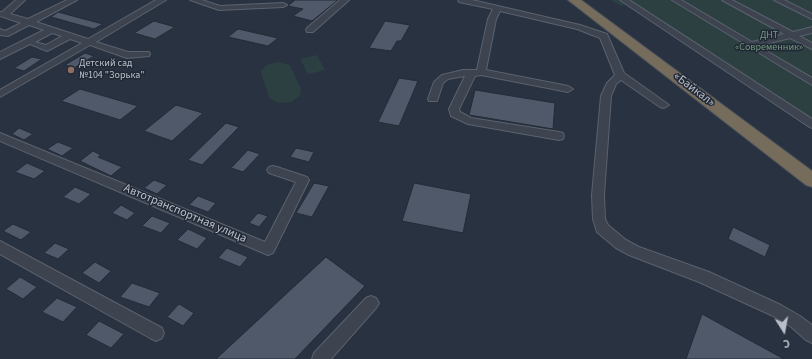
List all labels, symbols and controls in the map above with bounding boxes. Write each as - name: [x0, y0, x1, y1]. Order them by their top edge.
- park label: ДНТ «Современник»: [735, 30, 803, 54]
- place label: Детский сад №104 "Зорька": [79, 58, 145, 82]
- marker: Детский сад №104 "Зорька": [66, 65, 76, 75]
- street label: «Байкал»: [670, 70, 718, 110]
- street label: Автотранспортная улица: [121, 182, 249, 246]
- north arrow: [764, 311, 804, 351]
- text: С: [782, 335, 791, 351]

